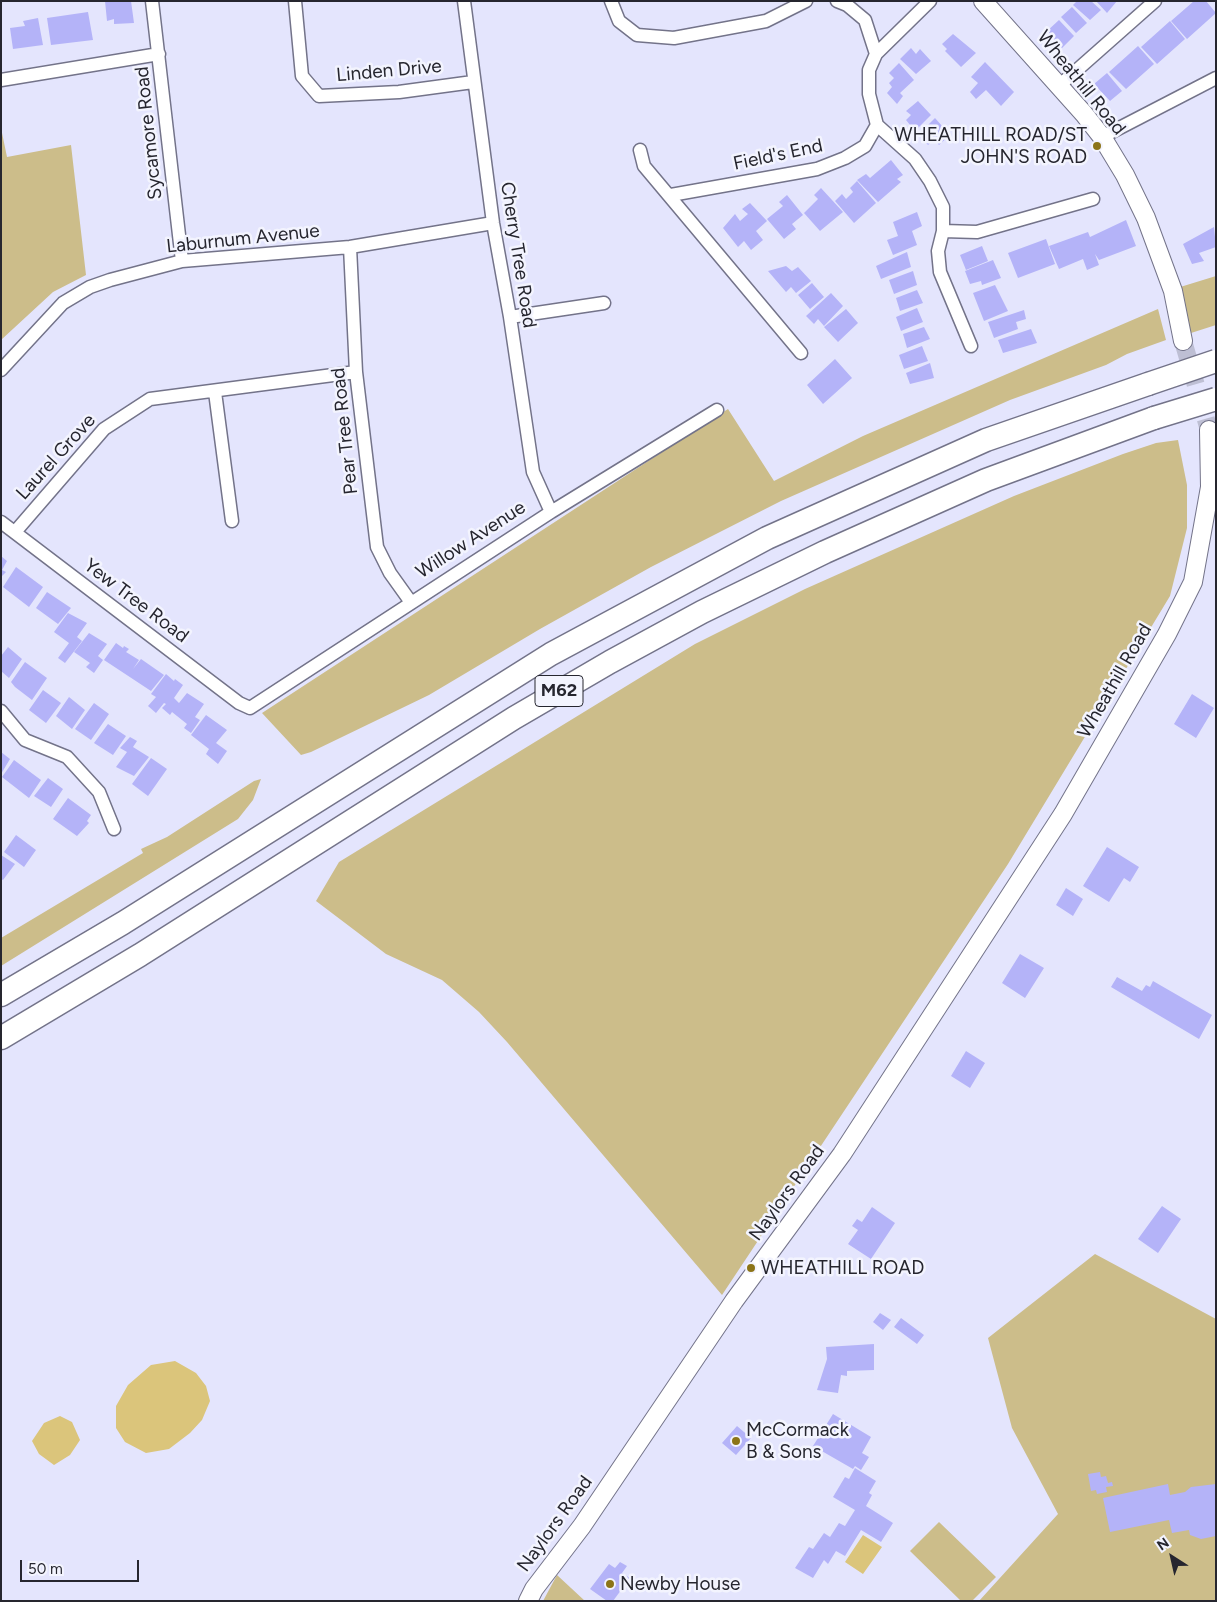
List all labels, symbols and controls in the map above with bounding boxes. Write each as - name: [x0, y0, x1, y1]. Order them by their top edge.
- street label: Wheathill Road: [1032, 26, 1130, 140]
- street label: Linden Drive: [335, 55, 443, 87]
- street label: Sycamore Road: [131, 65, 167, 201]
- place label: WHEATHILL ROAD/ST JOHN'S ROAD: [894, 124, 1087, 168]
- street label: Field's End: [731, 134, 825, 176]
- marker: WHEATHILL ROAD/ST JOHN'S ROAD: [1091, 140, 1103, 152]
- street label: Cherry Tree Road: [495, 180, 541, 330]
- street label: Laburnum Avenue: [165, 220, 321, 258]
- street label: Pear Tree Road: [327, 367, 363, 495]
- street label: Laurel Grove: [12, 409, 100, 505]
- street label: Willow Avenue: [412, 496, 530, 584]
- street label: Yew Tree Road: [79, 554, 193, 648]
- street label: Wheathill Road: [1073, 620, 1157, 742]
- road number: M62: [535, 676, 583, 706]
- street label: Naylors Road: [745, 1141, 829, 1245]
- place label: WHEATHILL ROAD: [761, 1257, 924, 1279]
- marker: WHEATHILL ROAD: [745, 1262, 757, 1274]
- place label: McCormack B & Sons: [746, 1419, 849, 1463]
- marker: McCormack B & Sons: [730, 1435, 742, 1447]
- street label: Naylors Road: [513, 1472, 597, 1576]
- north arrow: [1147, 1532, 1197, 1582]
- text: N: [1154, 1534, 1172, 1554]
- scale bar: [22, 1550, 141, 1582]
- text: 50 m: [28, 1560, 63, 1578]
- place label: Newby House: [620, 1573, 740, 1595]
- marker: Newby House: [604, 1578, 616, 1590]

